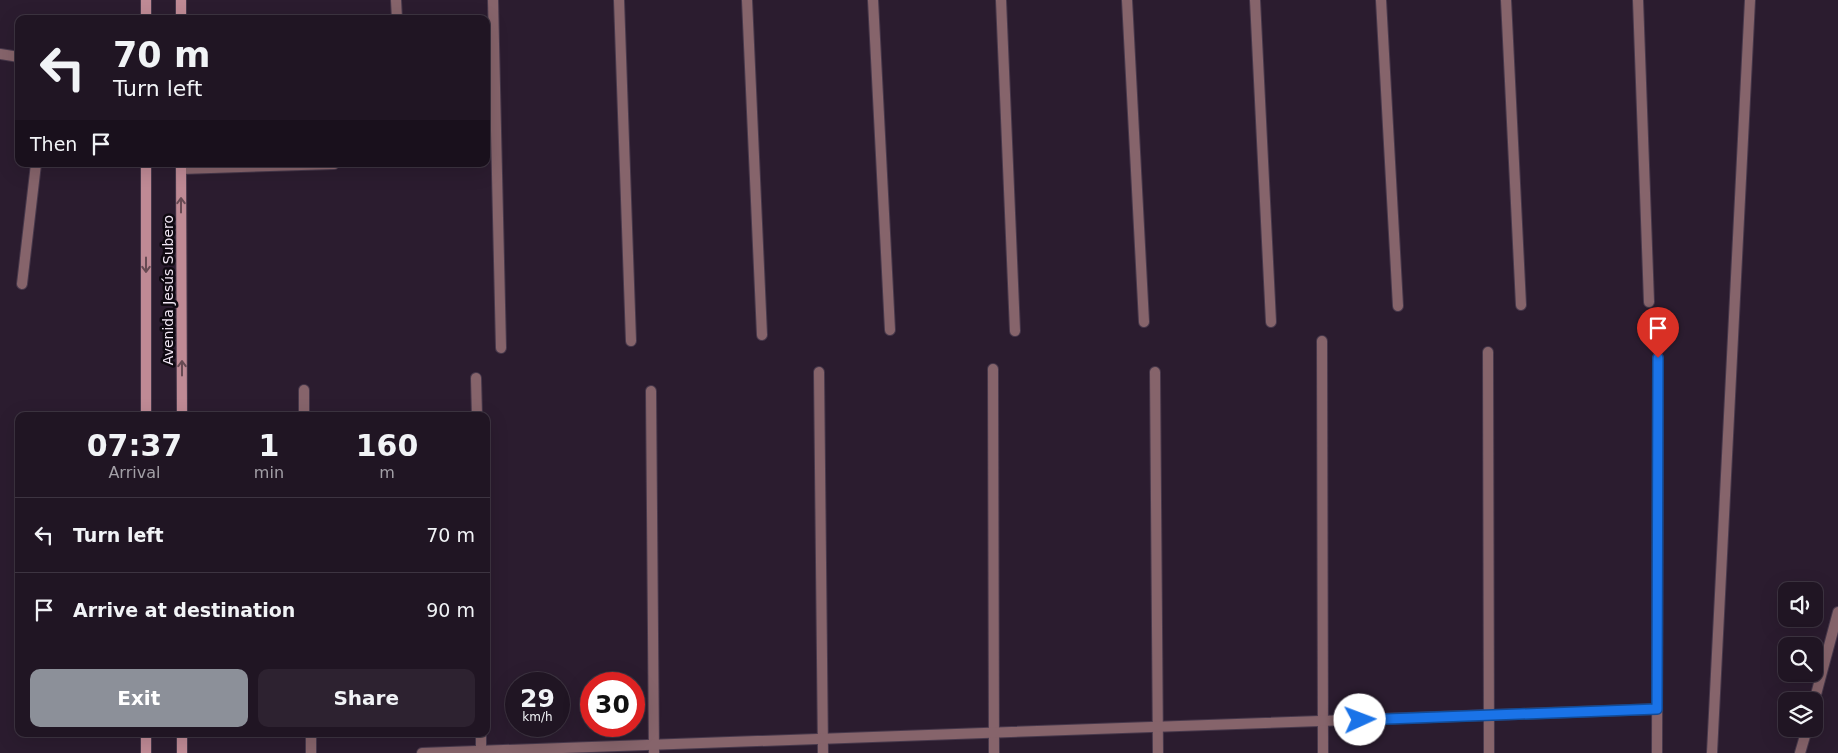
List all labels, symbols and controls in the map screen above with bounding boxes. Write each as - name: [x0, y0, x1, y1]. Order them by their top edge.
- icon: left: [30, 35, 95, 100]
- text: 70 m: [113, 35, 210, 75]
- text: Turn left: [113, 76, 202, 101]
- icon: arrive: [87, 130, 115, 158]
- text: Then: [30, 133, 77, 155]
- one-way arrow: [176, 197, 186, 214]
- street label: Avenida Jesús Subero: [160, 215, 176, 365]
- one-way arrow: [141, 256, 151, 273]
- pin: [1637, 307, 1679, 358]
- icon: arrive: [1644, 314, 1672, 342]
- one-way arrow: [177, 360, 187, 376]
- text: 07:37: [87, 428, 182, 463]
- text: 1: [258, 428, 279, 463]
- text: 160: [356, 428, 418, 463]
- text: Arrival: [108, 463, 160, 482]
- text: min: [254, 463, 284, 482]
- text: m: [379, 463, 395, 482]
- icon: left: [30, 521, 58, 549]
- text: Turn left: [73, 524, 164, 546]
- text: 70 m: [426, 524, 475, 546]
- map controls: [1778, 582, 1823, 737]
- button: sound: [1778, 582, 1823, 627]
- icon: arrive: [30, 596, 58, 624]
- text: Arrive at destination: [73, 599, 295, 621]
- text: 90 m: [426, 599, 475, 621]
- button: search: [1778, 637, 1823, 682]
- button: Exit: [30, 669, 248, 727]
- button: Share: [258, 669, 475, 727]
- speed limit sign: 30: [580, 672, 645, 737]
- text: 29: [520, 684, 555, 713]
- button: layers: [1778, 692, 1823, 737]
- position arrow: [1333, 693, 1385, 745]
- text: km/h: [522, 710, 553, 724]

